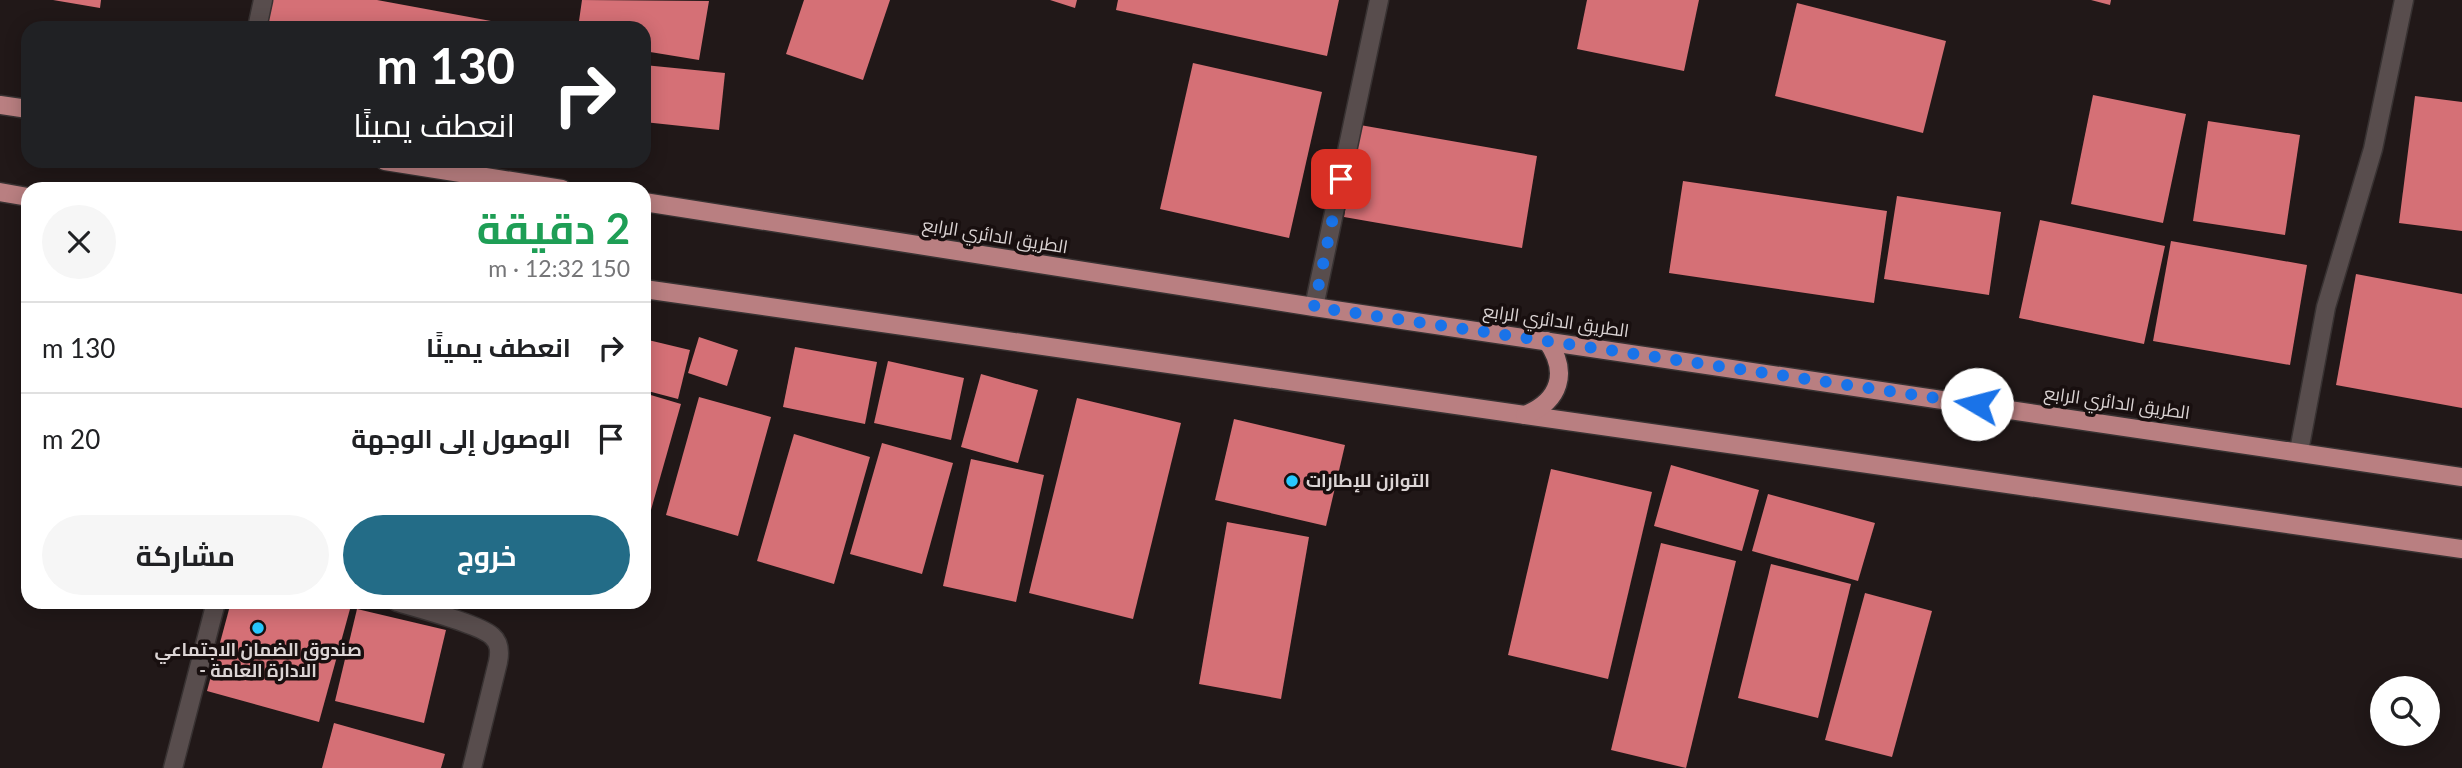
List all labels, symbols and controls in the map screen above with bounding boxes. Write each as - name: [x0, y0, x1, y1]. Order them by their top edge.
- text: 130 m: [377, 36, 515, 94]
- icon: right: [539, 49, 630, 140]
- text: انعطف يمينًا: [353, 105, 515, 144]
- pin: [1311, 149, 1371, 209]
- icon: arrive: [1322, 160, 1360, 198]
- text: 2 دقيقة: [477, 203, 630, 253]
- button: close: [42, 205, 116, 279]
- street label: الطريق الدائري الرابع: [920, 213, 1069, 261]
- text: 150 m · 12:32: [488, 254, 630, 282]
- street label: الطريق الدائري الرابع: [1481, 299, 1630, 345]
- icon: right: [592, 329, 630, 367]
- text: انعطف يمينًا: [426, 331, 571, 363]
- text: 130 m: [42, 332, 115, 364]
- position arrow: [1940, 367, 2014, 441]
- street label: الطريق الدائري الرابع: [2042, 381, 2191, 427]
- icon: arrive: [592, 420, 630, 458]
- text: الوصول إلى الوجهة: [351, 422, 571, 454]
- text: 20 m: [42, 423, 100, 455]
- place label: التوازن للإطارات: [1306, 469, 1430, 493]
- marker: التوازن للإطارات: [1284, 473, 1300, 489]
- button: مشاركة: [42, 515, 329, 595]
- button: خروج: [343, 515, 630, 595]
- marker: صندوق الضمان الاجتماعي - الادارة العامة: [250, 620, 266, 636]
- place label: صندوق الضمان الاجتماعي - الادارة العامة: [154, 638, 362, 681]
- map controls: [2370, 676, 2440, 746]
- button: search: [2370, 676, 2440, 746]

